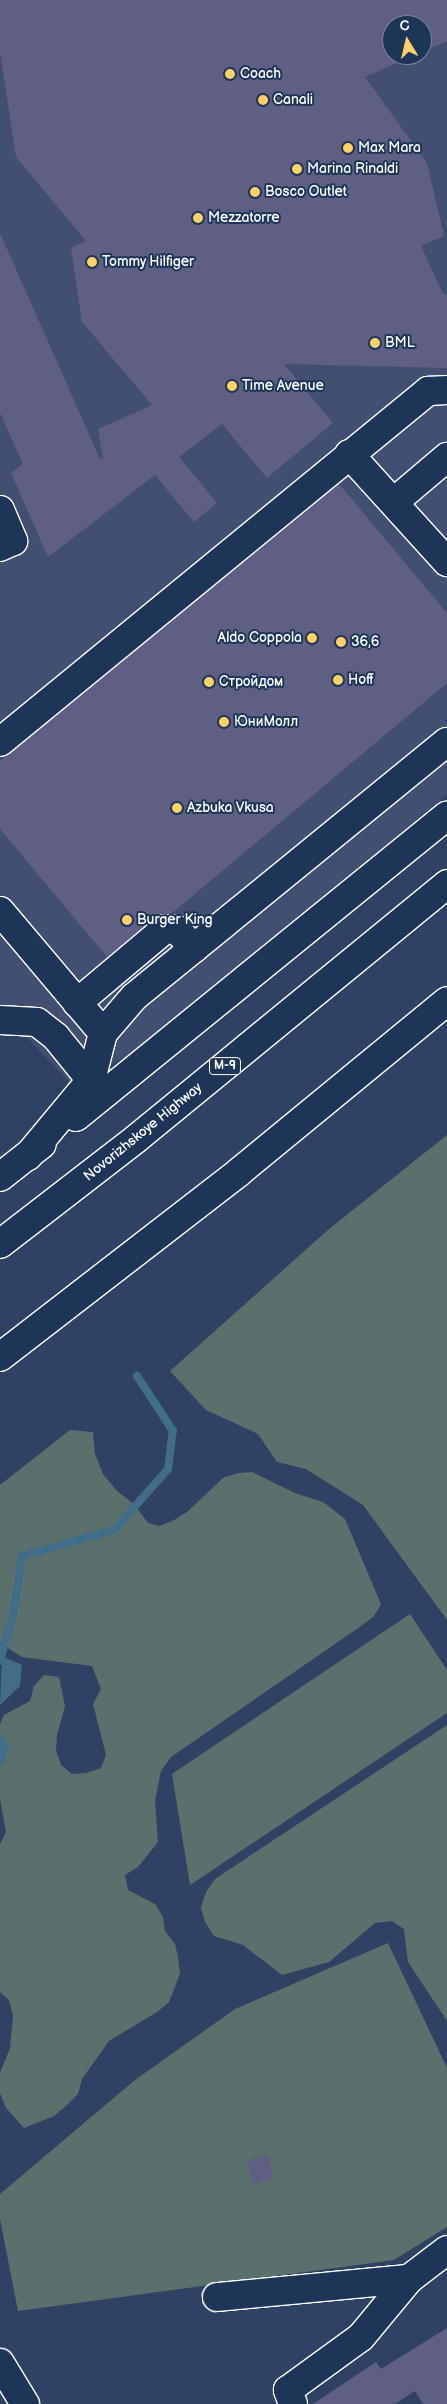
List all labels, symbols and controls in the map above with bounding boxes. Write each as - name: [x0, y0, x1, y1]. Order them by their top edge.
- north arrow: [382, 15, 432, 65]
- text: С: [399, 17, 411, 35]
- place label: Coach: [240, 66, 281, 82]
- marker: Coach: [224, 68, 236, 80]
- place label: Canali: [273, 92, 313, 108]
- marker: Canali: [257, 94, 269, 106]
- place label: Max Mara: [358, 140, 421, 156]
- marker: Max Mara: [342, 142, 354, 154]
- place label: Marina Rinaldi: [307, 161, 398, 177]
- marker: Marina Rinaldi: [291, 163, 303, 175]
- place label: Bosco Outlet: [265, 184, 347, 200]
- marker: Bosco Outlet: [249, 186, 261, 198]
- place label: Mezzatorre: [208, 210, 279, 226]
- marker: Mezzatorre: [192, 212, 204, 224]
- place label: Tommy Hilfiger: [102, 254, 195, 270]
- marker: Tommy Hilfiger: [86, 256, 98, 268]
- place label: BML: [385, 335, 415, 351]
- marker: BML: [369, 337, 381, 349]
- place label: Time Avenue: [242, 378, 324, 394]
- marker: Time Avenue: [226, 380, 238, 392]
- place label: Aldo Coppola: [218, 630, 302, 646]
- marker: Aldo Coppola: [306, 632, 318, 644]
- place label: 36,6: [351, 634, 379, 650]
- marker: 36,6: [335, 636, 347, 648]
- place label: Hoff: [348, 672, 374, 688]
- place label: Стройдом: [219, 674, 283, 690]
- marker: Hoff: [332, 674, 344, 686]
- marker: Стройдом: [203, 676, 215, 688]
- place label: ЮниМолл: [234, 714, 298, 730]
- marker: ЮниМолл: [218, 716, 230, 728]
- place label: Azbuka Vkusa: [187, 800, 274, 816]
- marker: Azbuka Vkusa: [171, 802, 183, 814]
- place label: Burger King: [137, 912, 213, 928]
- marker: Burger King: [121, 914, 133, 926]
- road number: М-9: [209, 1056, 241, 1076]
- street label: Novorizhskoye Highway: [80, 1079, 206, 1185]

